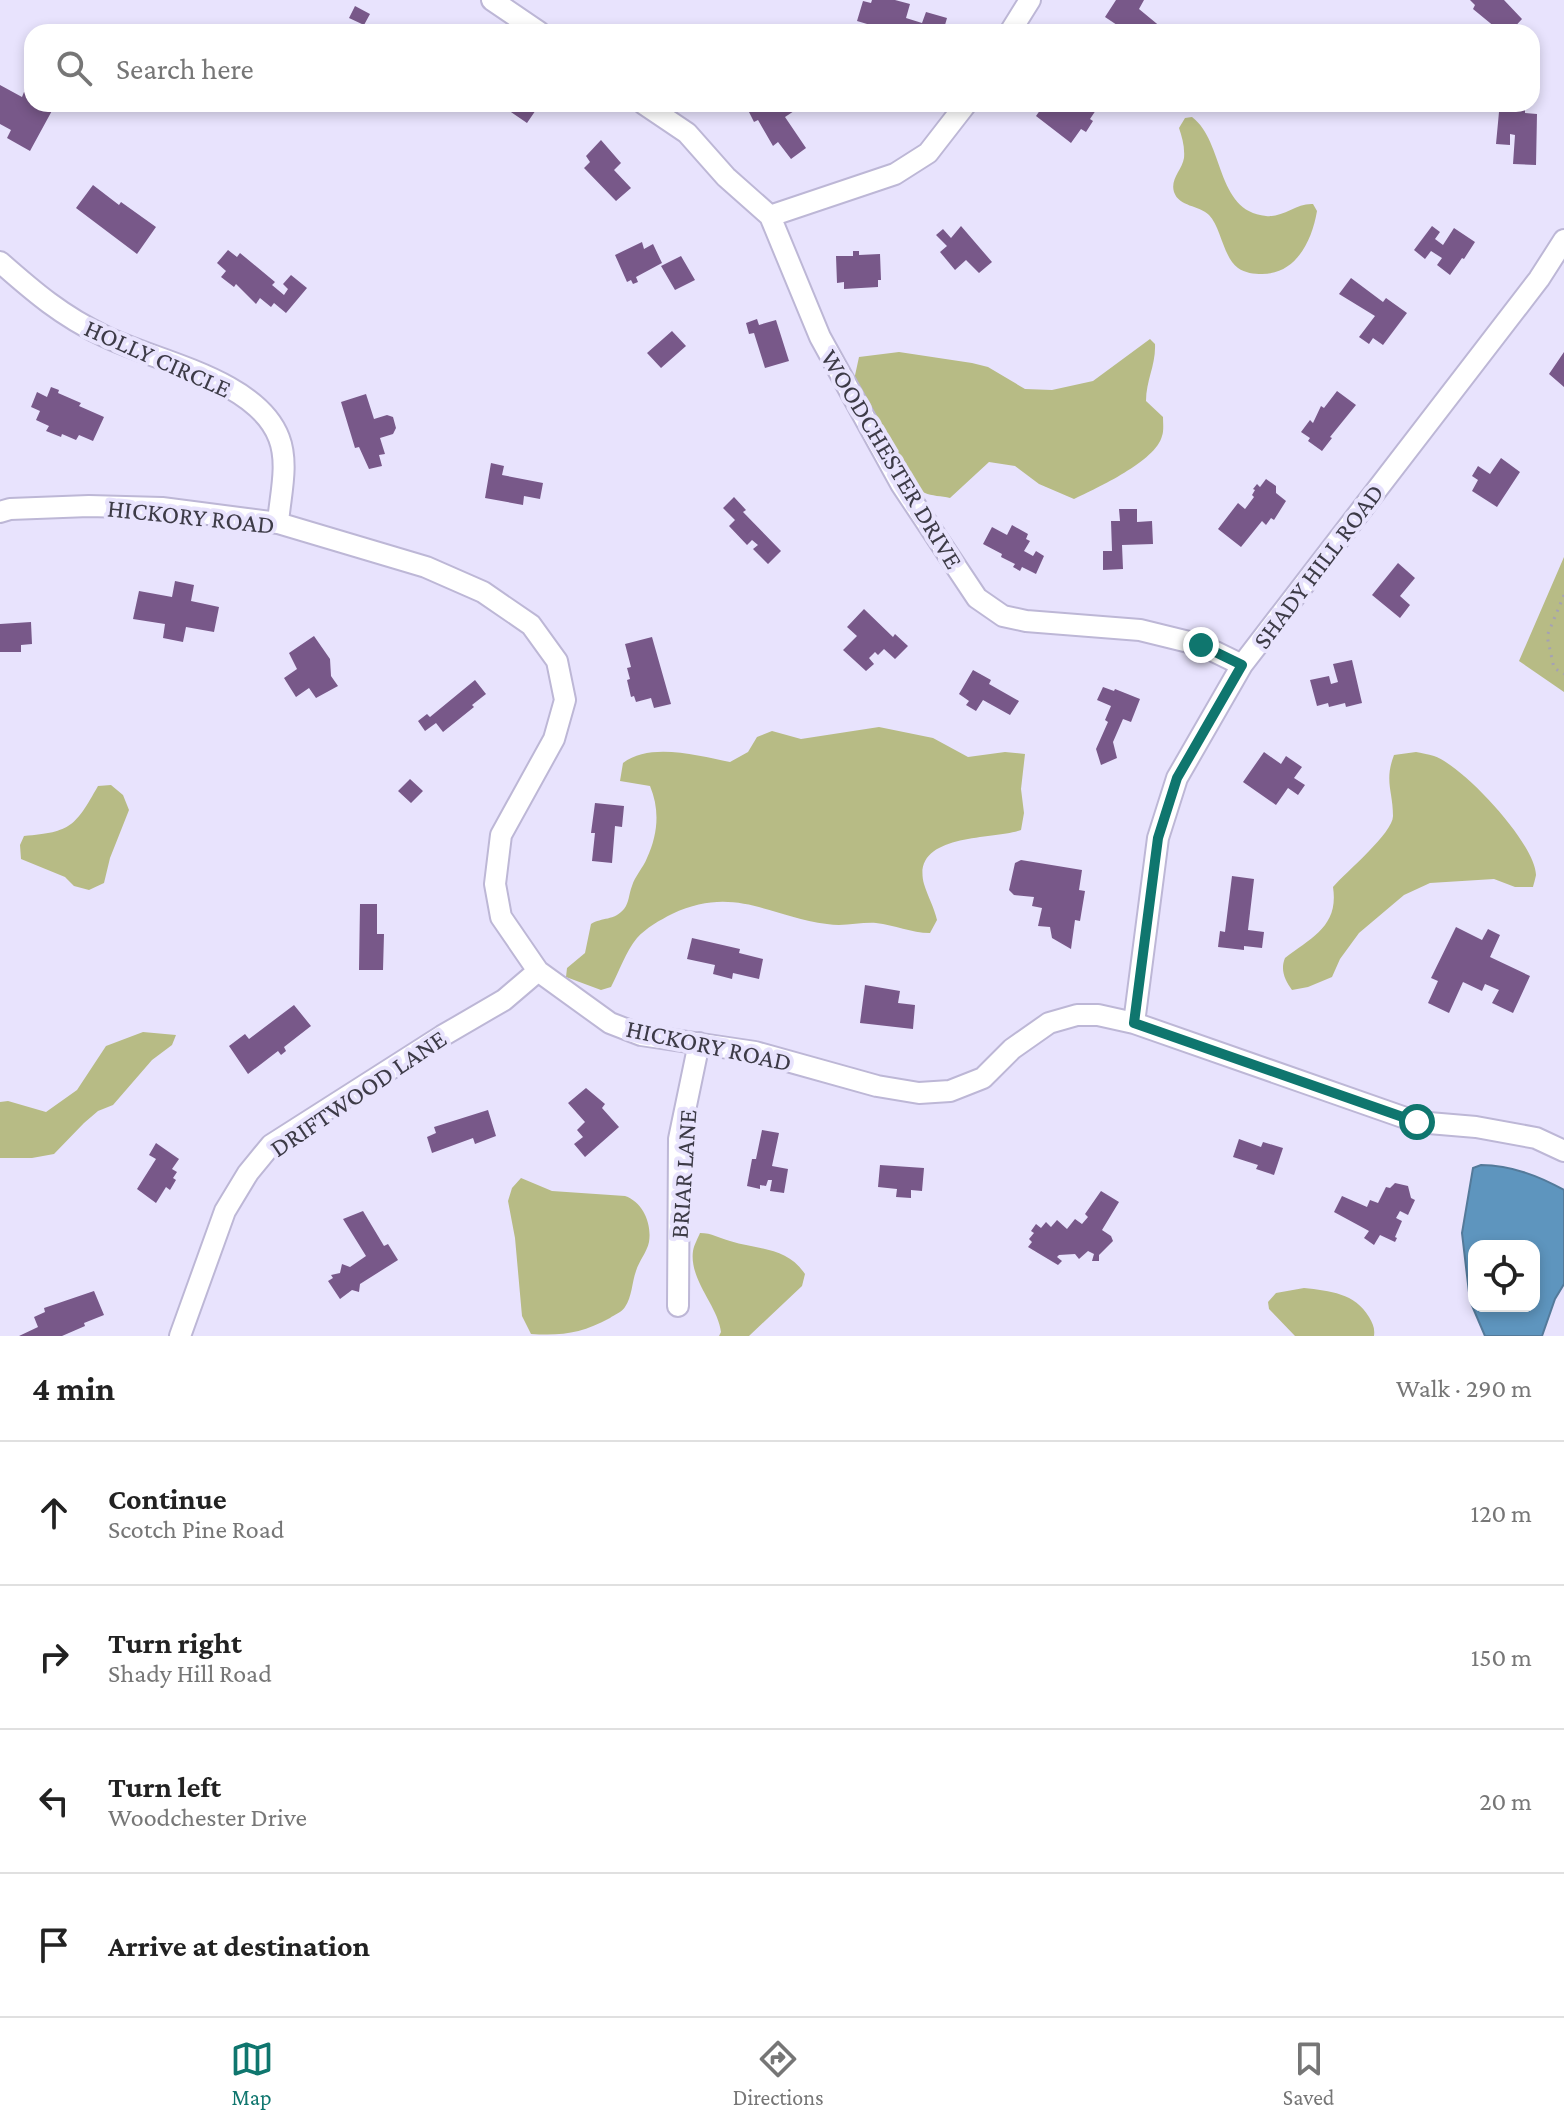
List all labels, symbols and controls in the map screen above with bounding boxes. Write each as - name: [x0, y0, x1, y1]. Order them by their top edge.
- search box: [24, 24, 1540, 112]
- icon: search: [52, 46, 96, 90]
- text: Search here: [116, 52, 254, 85]
- street label: HOLLY CIRCLE: [80, 313, 236, 404]
- street label: WOODCHESTER DRIVE: [815, 345, 968, 574]
- street label: SHADY HILL ROAD: [1247, 478, 1390, 654]
- street label: HICKORY ROAD: [106, 493, 276, 540]
- route end: [1183, 627, 1219, 663]
- street label: HICKORY ROAD: [624, 1014, 794, 1077]
- street label: DRIFTWOOD LANE: [265, 1024, 452, 1163]
- route start: [1399, 1104, 1435, 1140]
- street label: BRIAR LANE: [665, 1108, 702, 1240]
- map controls: [1468, 1240, 1540, 1312]
- button: locate: [1468, 1240, 1540, 1312]
- text: 4 min: [32, 1370, 115, 1407]
- text: Walk · 290 m: [1396, 1374, 1532, 1403]
- text: Continue: [108, 1482, 227, 1515]
- icon: ahead: [32, 1491, 76, 1535]
- text: 120 m: [1471, 1499, 1532, 1528]
- text: Scotch Pine Road: [108, 1515, 285, 1544]
- text: Turn right: [108, 1626, 242, 1659]
- icon: right: [32, 1635, 76, 1679]
- text: 150 m: [1471, 1643, 1532, 1672]
- text: Shady Hill Road: [108, 1659, 272, 1688]
- text: Turn left: [108, 1770, 221, 1803]
- icon: left: [32, 1779, 76, 1823]
- text: 20 m: [1479, 1787, 1532, 1816]
- text: Woodchester Drive: [108, 1803, 307, 1832]
- icon: arrive: [32, 1923, 76, 1967]
- text: Arrive at destination: [108, 1929, 370, 1962]
- tab: Map: [230, 2037, 274, 2110]
- tab: Directions: [733, 2037, 824, 2110]
- tab: Saved: [1283, 2037, 1334, 2110]

